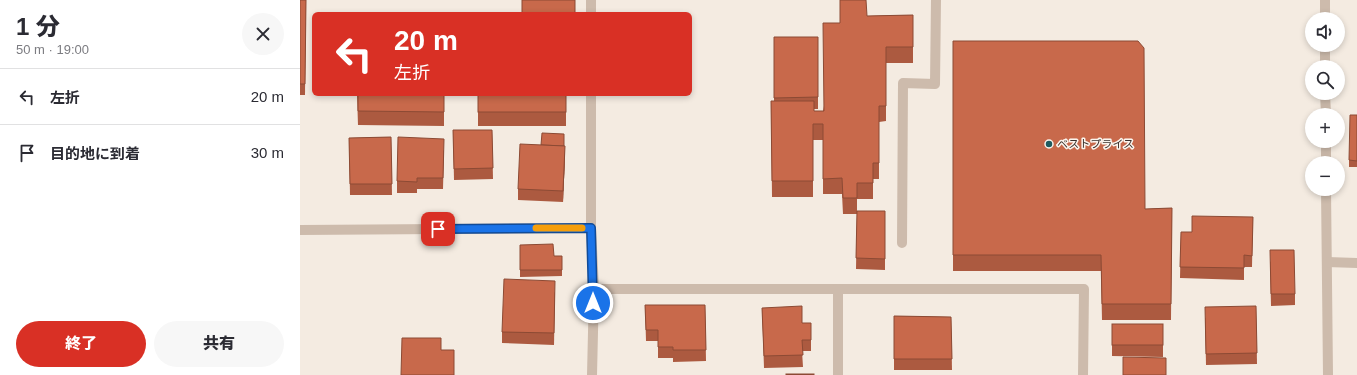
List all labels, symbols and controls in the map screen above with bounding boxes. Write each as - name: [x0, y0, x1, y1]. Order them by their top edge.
- map controls: [1305, 12, 1345, 196]
- button: sound: [1305, 12, 1345, 52]
- text: 1 分: [16, 13, 60, 40]
- button: close: [242, 13, 284, 55]
- text: 20 m: [394, 25, 458, 56]
- icon: left: [328, 28, 380, 80]
- text: 50 m · 19:00: [16, 42, 89, 57]
- button: search: [1305, 60, 1345, 100]
- text: 左折: [394, 63, 430, 83]
- icon: left: [16, 86, 38, 108]
- text: 20 m: [251, 88, 284, 105]
- text: 左折: [50, 89, 80, 106]
- button: +: [1305, 108, 1345, 148]
- place label: ベストプライス: [1057, 138, 1134, 150]
- marker: ベストプライス: [1044, 139, 1054, 149]
- icon: arrive: [16, 142, 38, 164]
- text: 30 m: [251, 144, 284, 161]
- text: 目的地に到着: [50, 145, 140, 162]
- button: −: [1305, 156, 1345, 196]
- pin: [421, 212, 455, 246]
- icon: arrive: [427, 218, 449, 240]
- position arrow: [572, 282, 614, 324]
- button: 終了: [16, 321, 146, 367]
- button: 共有: [154, 321, 284, 367]

